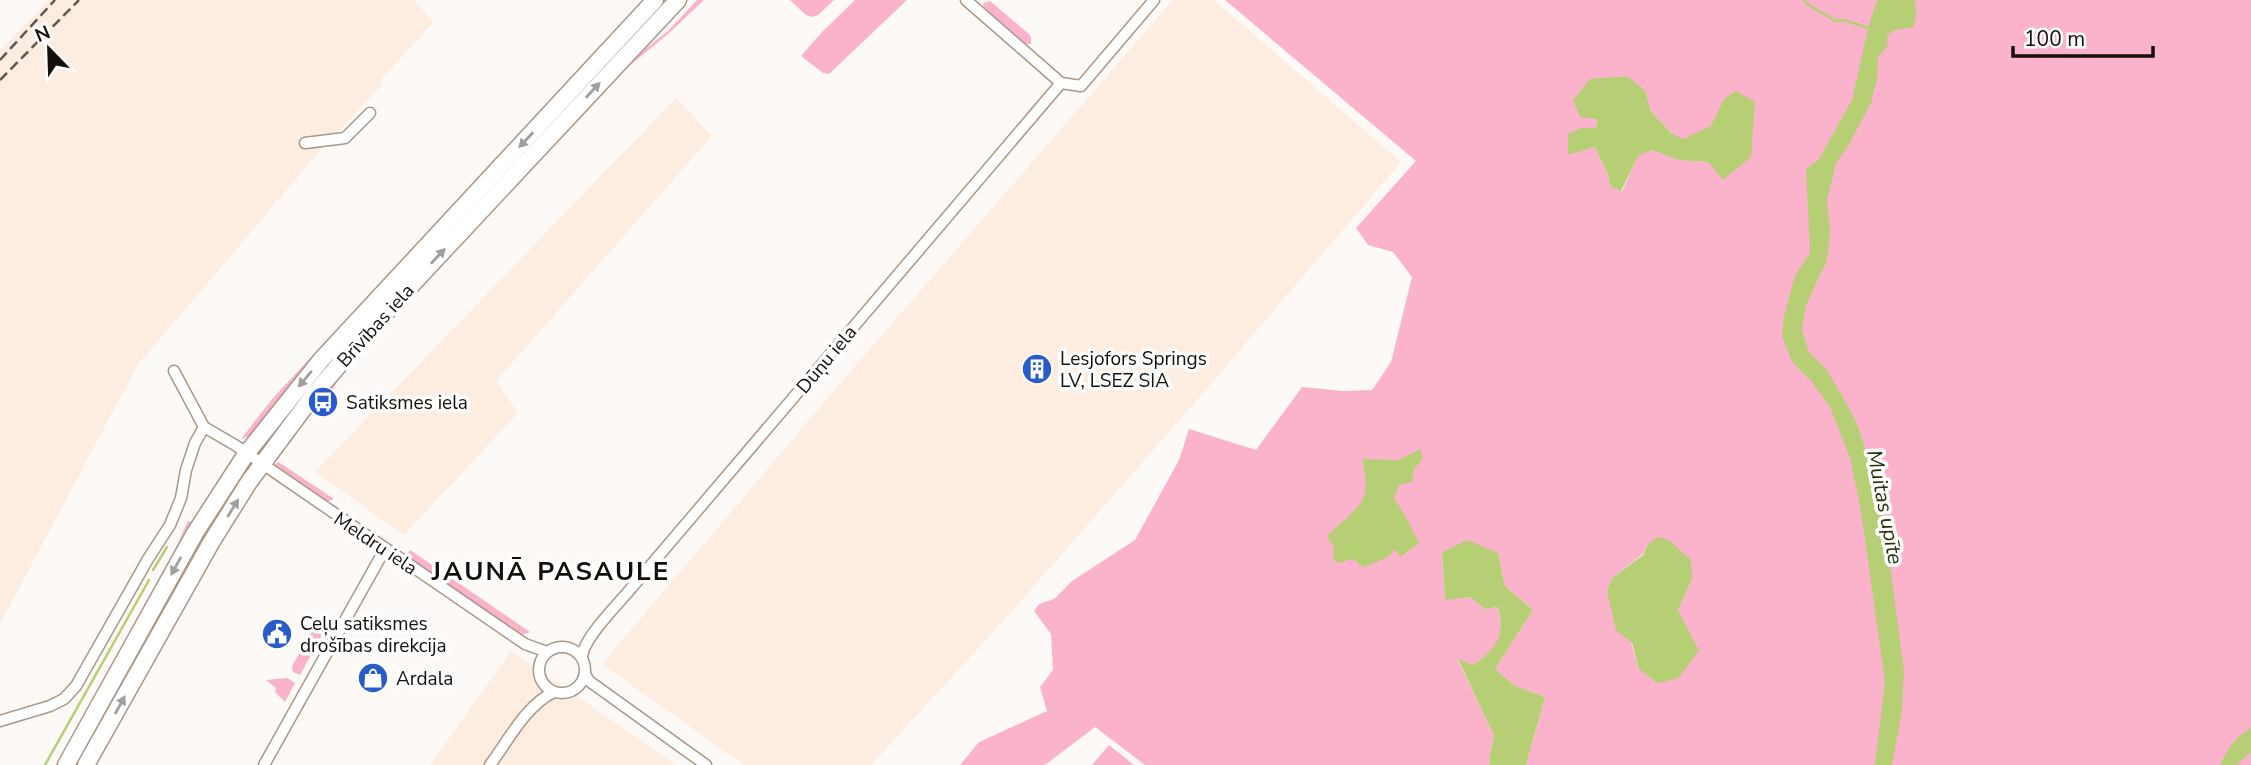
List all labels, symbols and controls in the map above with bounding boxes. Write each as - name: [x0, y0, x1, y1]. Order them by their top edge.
- north arrow: [14, 14, 84, 84]
- scale bar: [2013, 14, 2153, 58]
- text: N: [31, 20, 54, 49]
- text: 100 m: [2024, 25, 2085, 53]
- one-way arrow: [585, 82, 601, 99]
- one-way arrow: [518, 131, 534, 148]
- one-way arrow: [430, 248, 446, 265]
- street label: Brīvības iela: [331, 278, 420, 373]
- street label: Dūņu iela: [791, 320, 863, 399]
- place label: Lesjofors Springs LV, LSEZ SIA: [1060, 346, 1207, 394]
- building icon: Lesjofors Springs LV, LSEZ SIA: [1020, 352, 1054, 386]
- one-way arrow: [298, 371, 313, 388]
- bus stop icon: Satiksmes iela: [306, 385, 340, 419]
- place label: Satiksmes iela: [346, 390, 468, 416]
- water label: Muitas upīte: [1860, 447, 1910, 567]
- one-way arrow: [226, 498, 239, 517]
- street label: Meldru iela: [329, 506, 422, 581]
- district label: JAUNĀ PASAULE: [431, 554, 670, 589]
- one-way arrow: [170, 557, 182, 576]
- place label: Ceļu satiksmes drošības direkcija: [300, 611, 446, 659]
- public building icon: Ceļu satiksmes drošības direkcija: [260, 617, 294, 651]
- shop icon: Ardala: [356, 661, 390, 695]
- place label: Ardala: [396, 666, 453, 692]
- one-way arrow: [114, 696, 126, 715]

